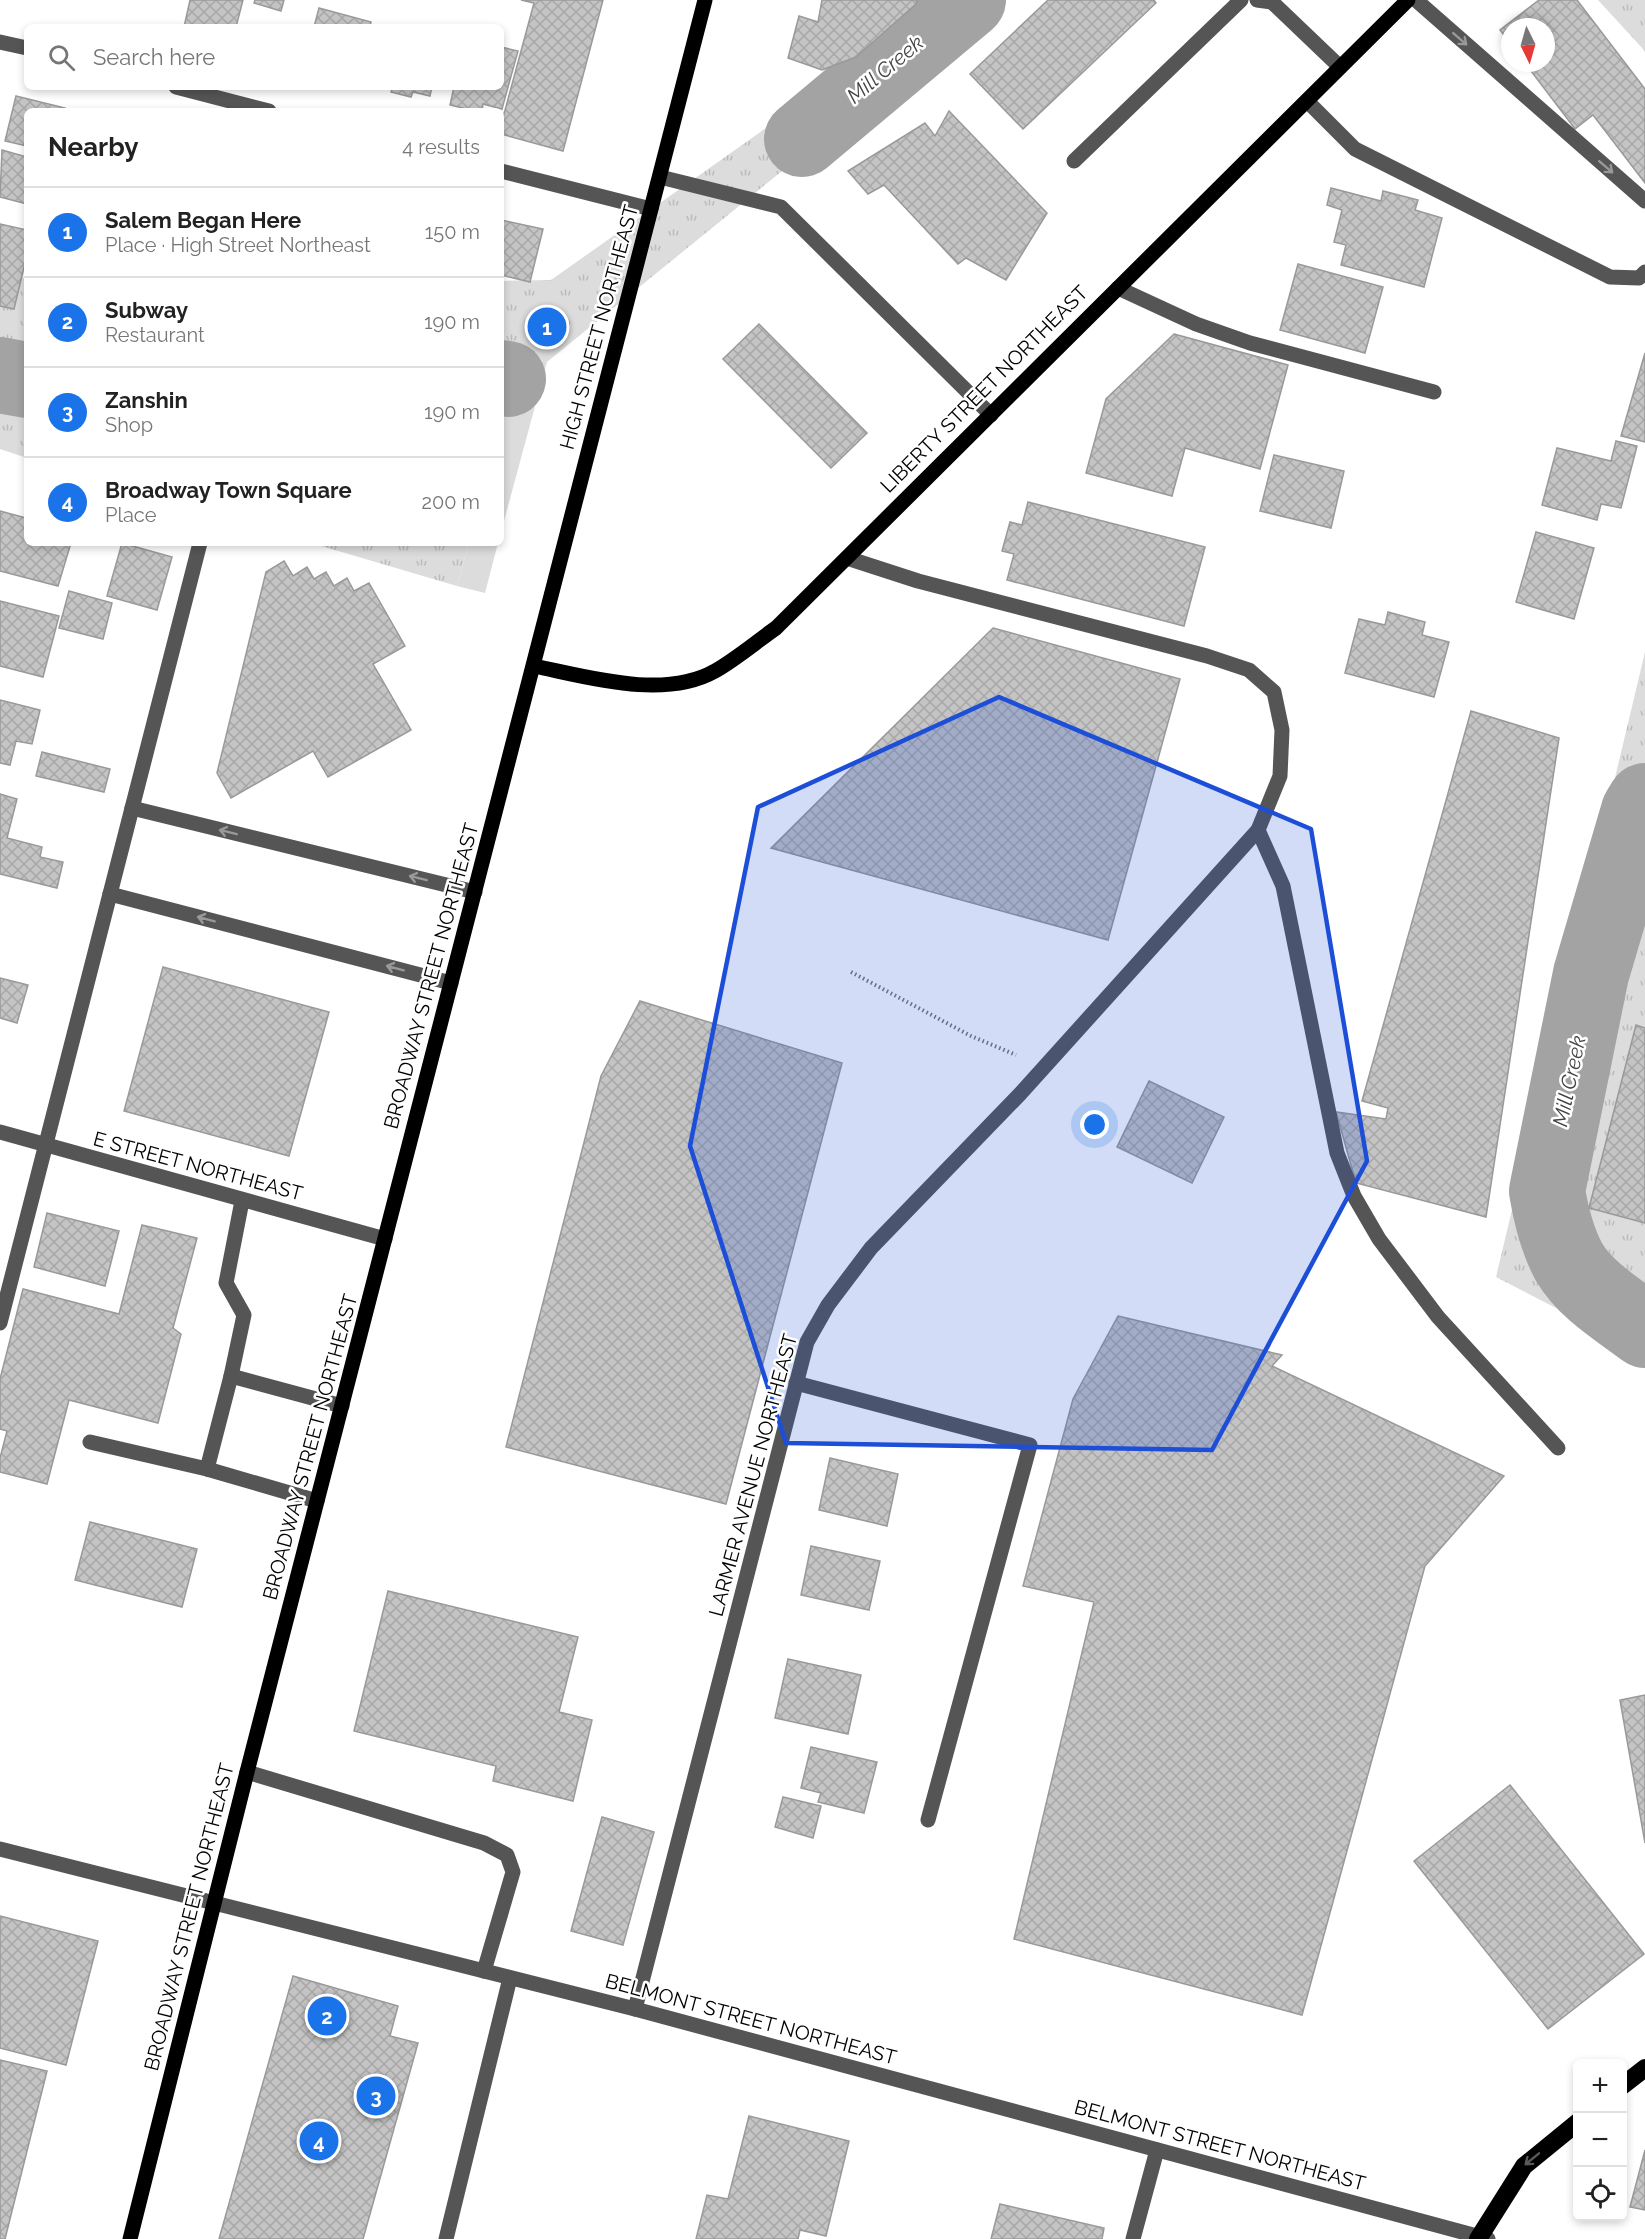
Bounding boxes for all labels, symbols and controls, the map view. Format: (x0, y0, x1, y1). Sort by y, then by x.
north arrow (1501, 18, 1555, 72)
search box (24, 24, 504, 90)
water label: Mill Creek (842, 30, 928, 108)
one-way arrow (1452, 32, 1467, 46)
icon: search (45, 41, 78, 74)
text: Search here (93, 44, 215, 70)
text: Nearby (48, 132, 138, 162)
text: 4 results (402, 135, 480, 159)
one-way arrow (1599, 160, 1614, 174)
street label: HIGH STREET NORTHEAST (555, 202, 643, 452)
text: Salem Began Here (105, 207, 301, 233)
text: 1 (63, 220, 72, 244)
text: 150 m (425, 220, 480, 244)
text: Place · High Street Northeast (105, 233, 371, 257)
street label: LIBERTY STREET NORTHEAST (875, 280, 1093, 498)
text: Subway (105, 297, 188, 323)
pin: 1 (528, 304, 566, 350)
text: 2 (62, 310, 73, 334)
text: 190 m (424, 310, 480, 334)
text: Restaurant (105, 323, 205, 347)
text: Zanshin (105, 387, 188, 413)
text: 3 (62, 400, 73, 424)
text: 190 m (424, 400, 480, 424)
text: Shop (105, 413, 153, 437)
text: Broadway Town Square (105, 477, 352, 503)
text: 4 (62, 490, 73, 514)
text: 200 m (422, 490, 480, 514)
text: Place (105, 503, 156, 527)
street label: BROADWAY STREET NORTHEAST (379, 820, 483, 1132)
one-way arrow (219, 825, 238, 837)
one-way arrow (409, 872, 428, 884)
one-way arrow (197, 913, 216, 924)
one-way arrow (386, 962, 405, 973)
water label: Mill Creek (1547, 1033, 1591, 1129)
your location (1080, 1110, 1109, 1139)
street label: E STREET NORTHEAST (91, 1126, 305, 1206)
street label: BROADWAY STREET NORTHEAST (258, 1291, 362, 1603)
street label: LARMER AVENUE NORTHEAST (704, 1331, 802, 1619)
street label: BROADWAY STREET NORTHEAST (139, 1761, 239, 2073)
street label: BELMONT STREET NORTHEAST (603, 1969, 899, 2069)
pin: 2 (308, 1994, 346, 2038)
map controls (1573, 2059, 1627, 2221)
button: + (1573, 2059, 1627, 2113)
pin: 3 (356, 2074, 395, 2118)
street label: BELMONT STREET NORTHEAST (1072, 2095, 1368, 2195)
button: − (1573, 2113, 1627, 2167)
pin: 4 (300, 2118, 338, 2164)
one-way arrow (1525, 2152, 1540, 2166)
button: locate (1573, 2167, 1627, 2221)

